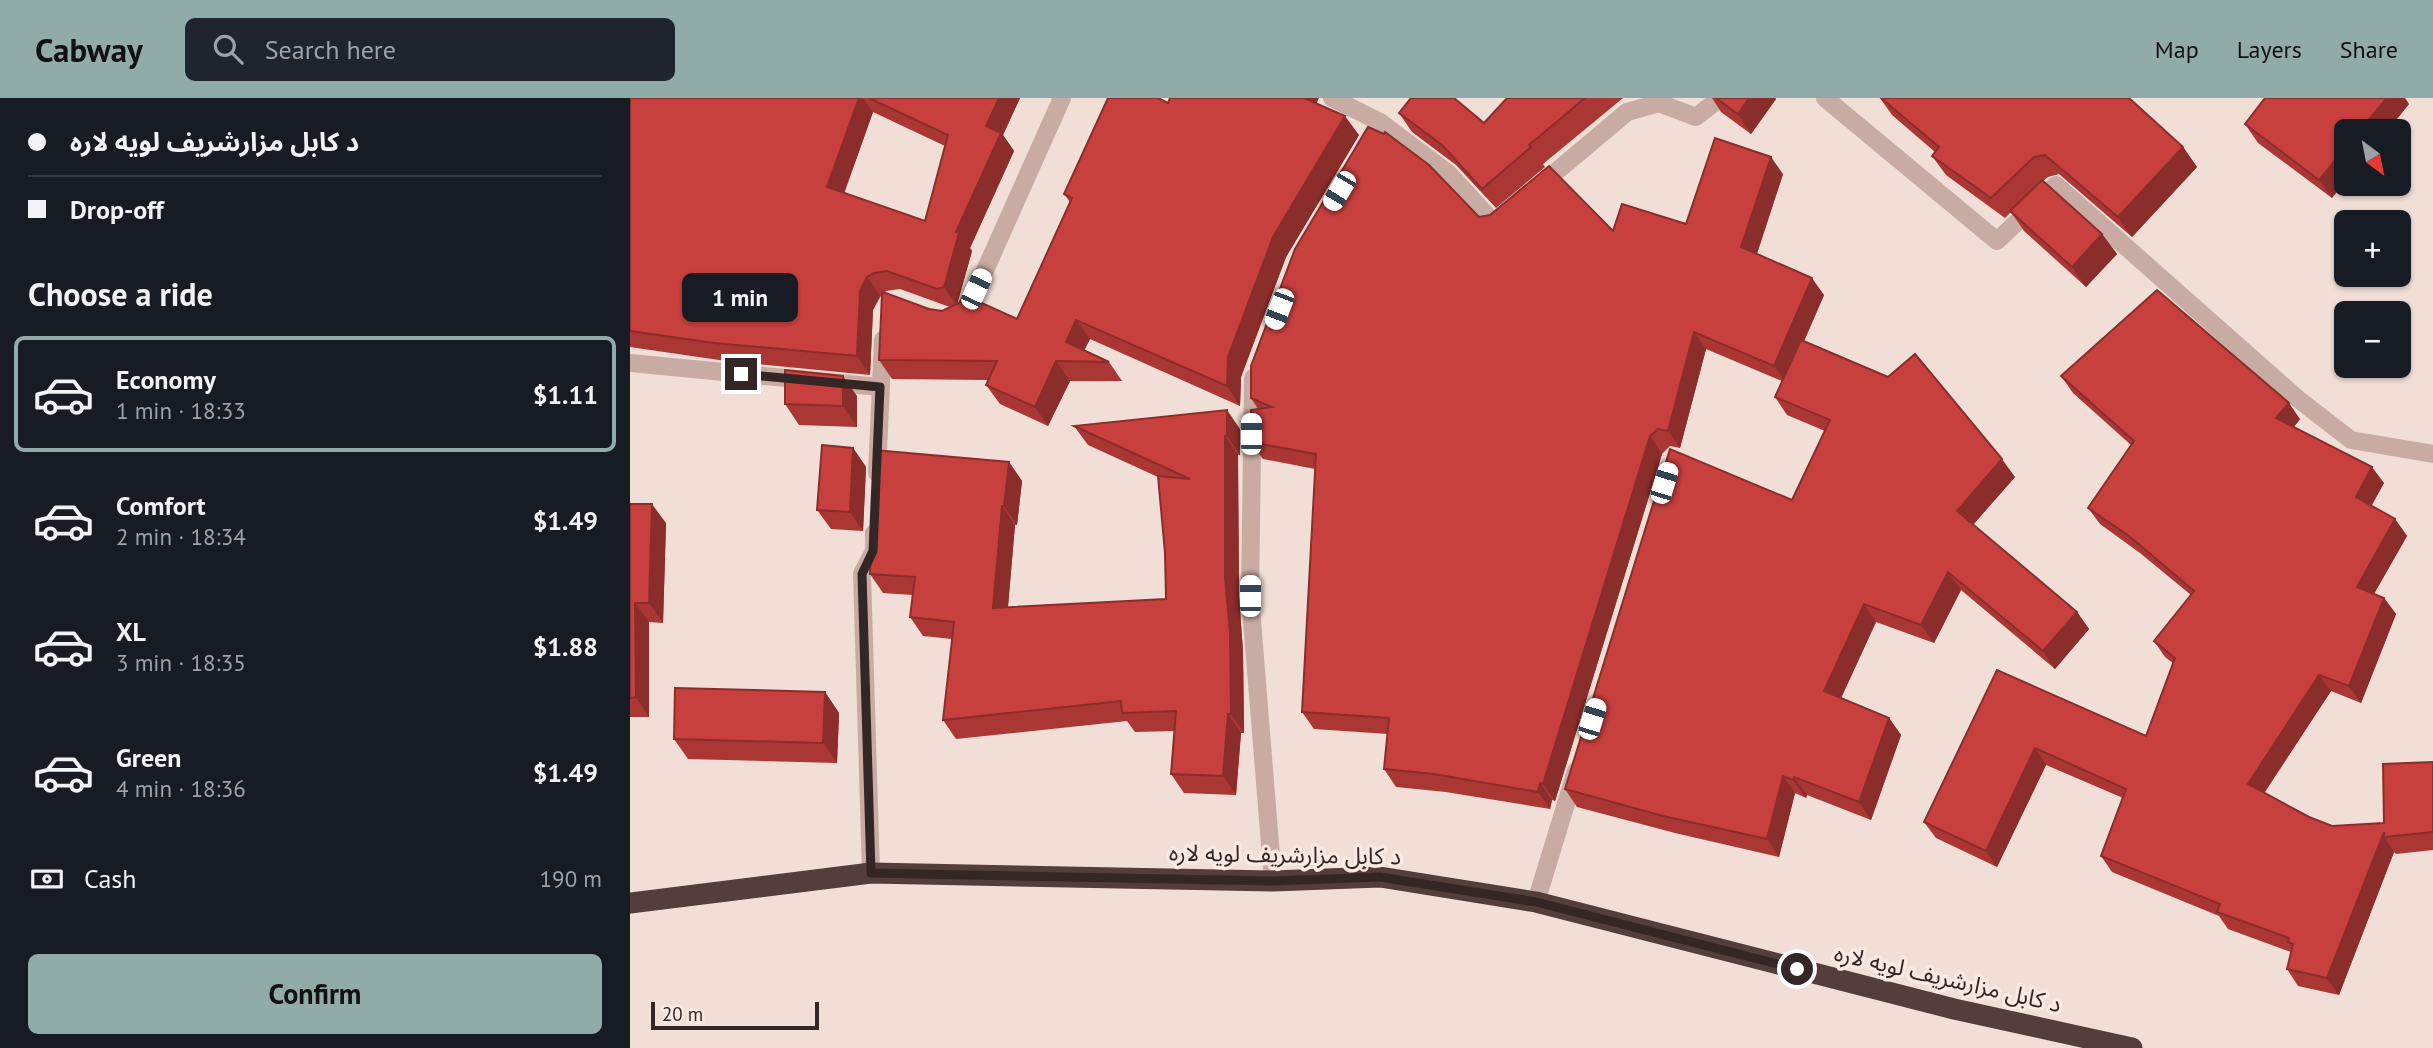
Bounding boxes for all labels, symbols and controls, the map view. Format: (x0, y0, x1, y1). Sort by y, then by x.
search box (185, 18, 675, 81)
text: Cabway (35, 28, 143, 71)
icon: search (209, 30, 247, 68)
text: Search here (265, 33, 396, 66)
text: Map (2155, 34, 2199, 65)
text: Layers (2237, 34, 2302, 65)
text: Share (2340, 34, 2398, 65)
north arrow (2334, 119, 2412, 196)
map controls (2334, 119, 2411, 378)
text: د کابل مزارشریف لویه لاره (70, 125, 359, 158)
car (1320, 168, 1359, 214)
text: Drop-off (70, 193, 164, 226)
button: + (2334, 210, 2411, 287)
car (958, 266, 995, 312)
callout: 1 min (683, 272, 799, 322)
text: Choose a ride (28, 273, 213, 315)
text: 1 min (712, 283, 768, 312)
car (1262, 286, 1297, 332)
button: − (2334, 301, 2411, 378)
route end (725, 358, 757, 390)
icon: car (32, 363, 95, 426)
text: Economy (116, 363, 216, 396)
text: $1.11 (533, 378, 598, 411)
text: 1 min · 18:33 (116, 396, 246, 425)
car (1241, 413, 1262, 455)
car (1648, 460, 1681, 506)
icon: car (32, 489, 95, 552)
text: Comfort (116, 489, 206, 522)
text: $1.49 (533, 504, 598, 537)
text: 2 min · 18:34 (116, 522, 246, 551)
car (1240, 575, 1261, 617)
icon: car (32, 615, 95, 678)
text: XL (116, 615, 146, 648)
text: $1.88 (533, 630, 598, 663)
text: 3 min · 18:35 (116, 648, 246, 677)
car (1576, 696, 1609, 742)
icon: car (32, 741, 95, 804)
text: Green (116, 741, 181, 774)
text: $1.49 (533, 756, 598, 789)
text: 4 min · 18:36 (116, 774, 246, 803)
street label: د کابل مزارشریف لویه لاره (1169, 837, 1401, 871)
icon: cash (28, 860, 66, 898)
text: Cash (84, 862, 136, 895)
text: 190 m (540, 864, 602, 893)
street label: د کابل مزارشریف لویه لاره (1832, 938, 2064, 1018)
route start (1781, 953, 1813, 985)
button: Confirm (28, 954, 602, 1034)
scale bar (651, 999, 819, 1031)
text: 20 m (662, 1002, 703, 1026)

